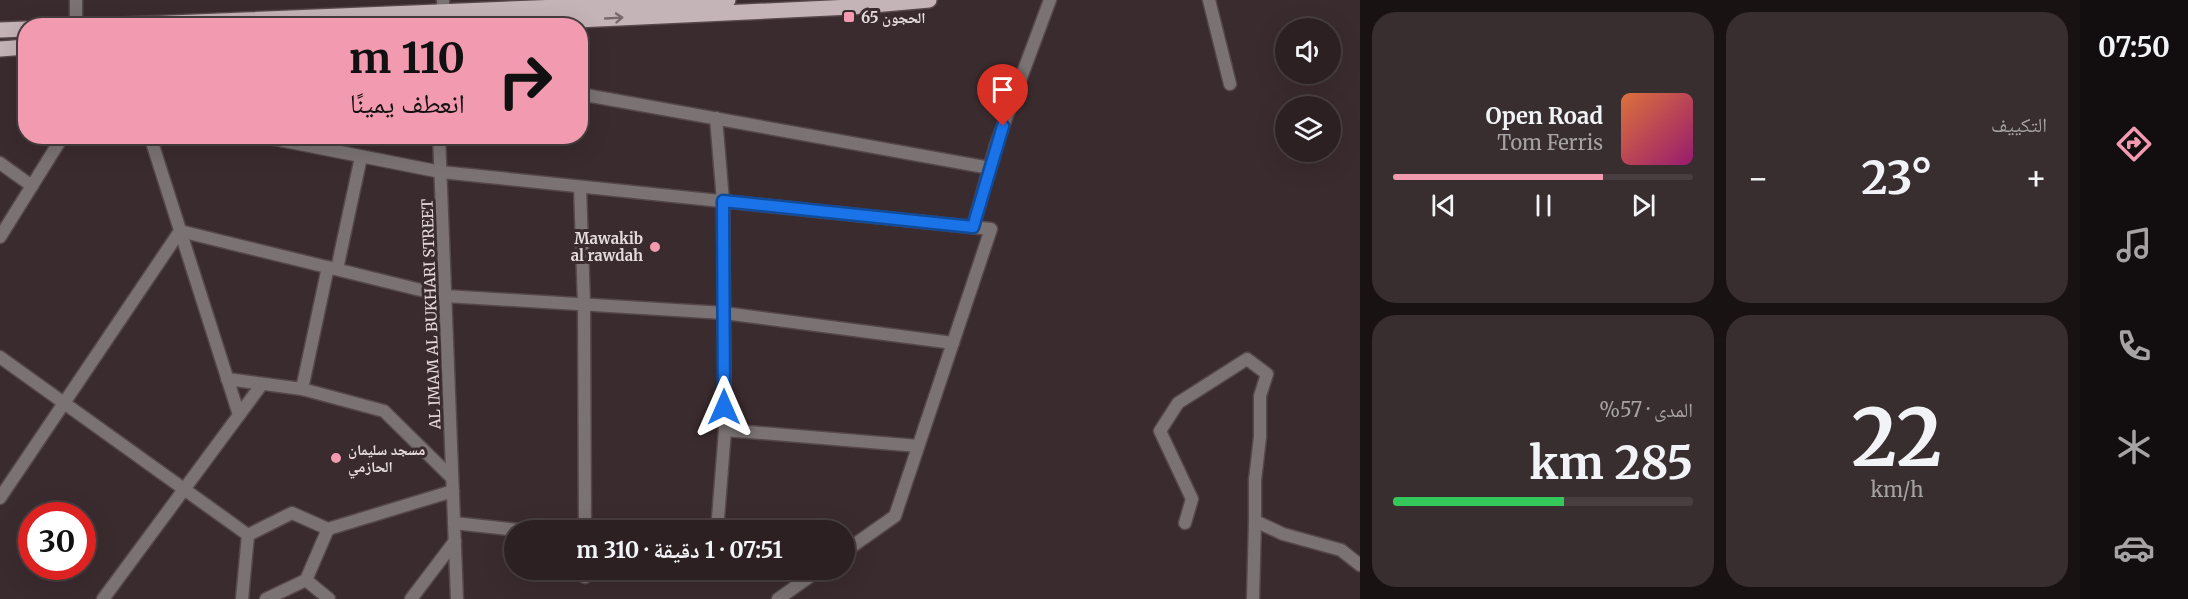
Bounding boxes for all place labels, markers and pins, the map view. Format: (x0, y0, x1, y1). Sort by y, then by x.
place label: الحجون 65 (861, 8, 926, 27)
marker: الحجون 65 (842, 10, 856, 24)
pin (977, 64, 1028, 126)
place label: Mawakib al rawdah (571, 229, 643, 265)
marker: Mawakib al rawdah (648, 240, 662, 254)
place label: مسجد سليمان الحازمي (348, 440, 425, 478)
marker: مسجد سليمان الحازمي (329, 451, 343, 465)

